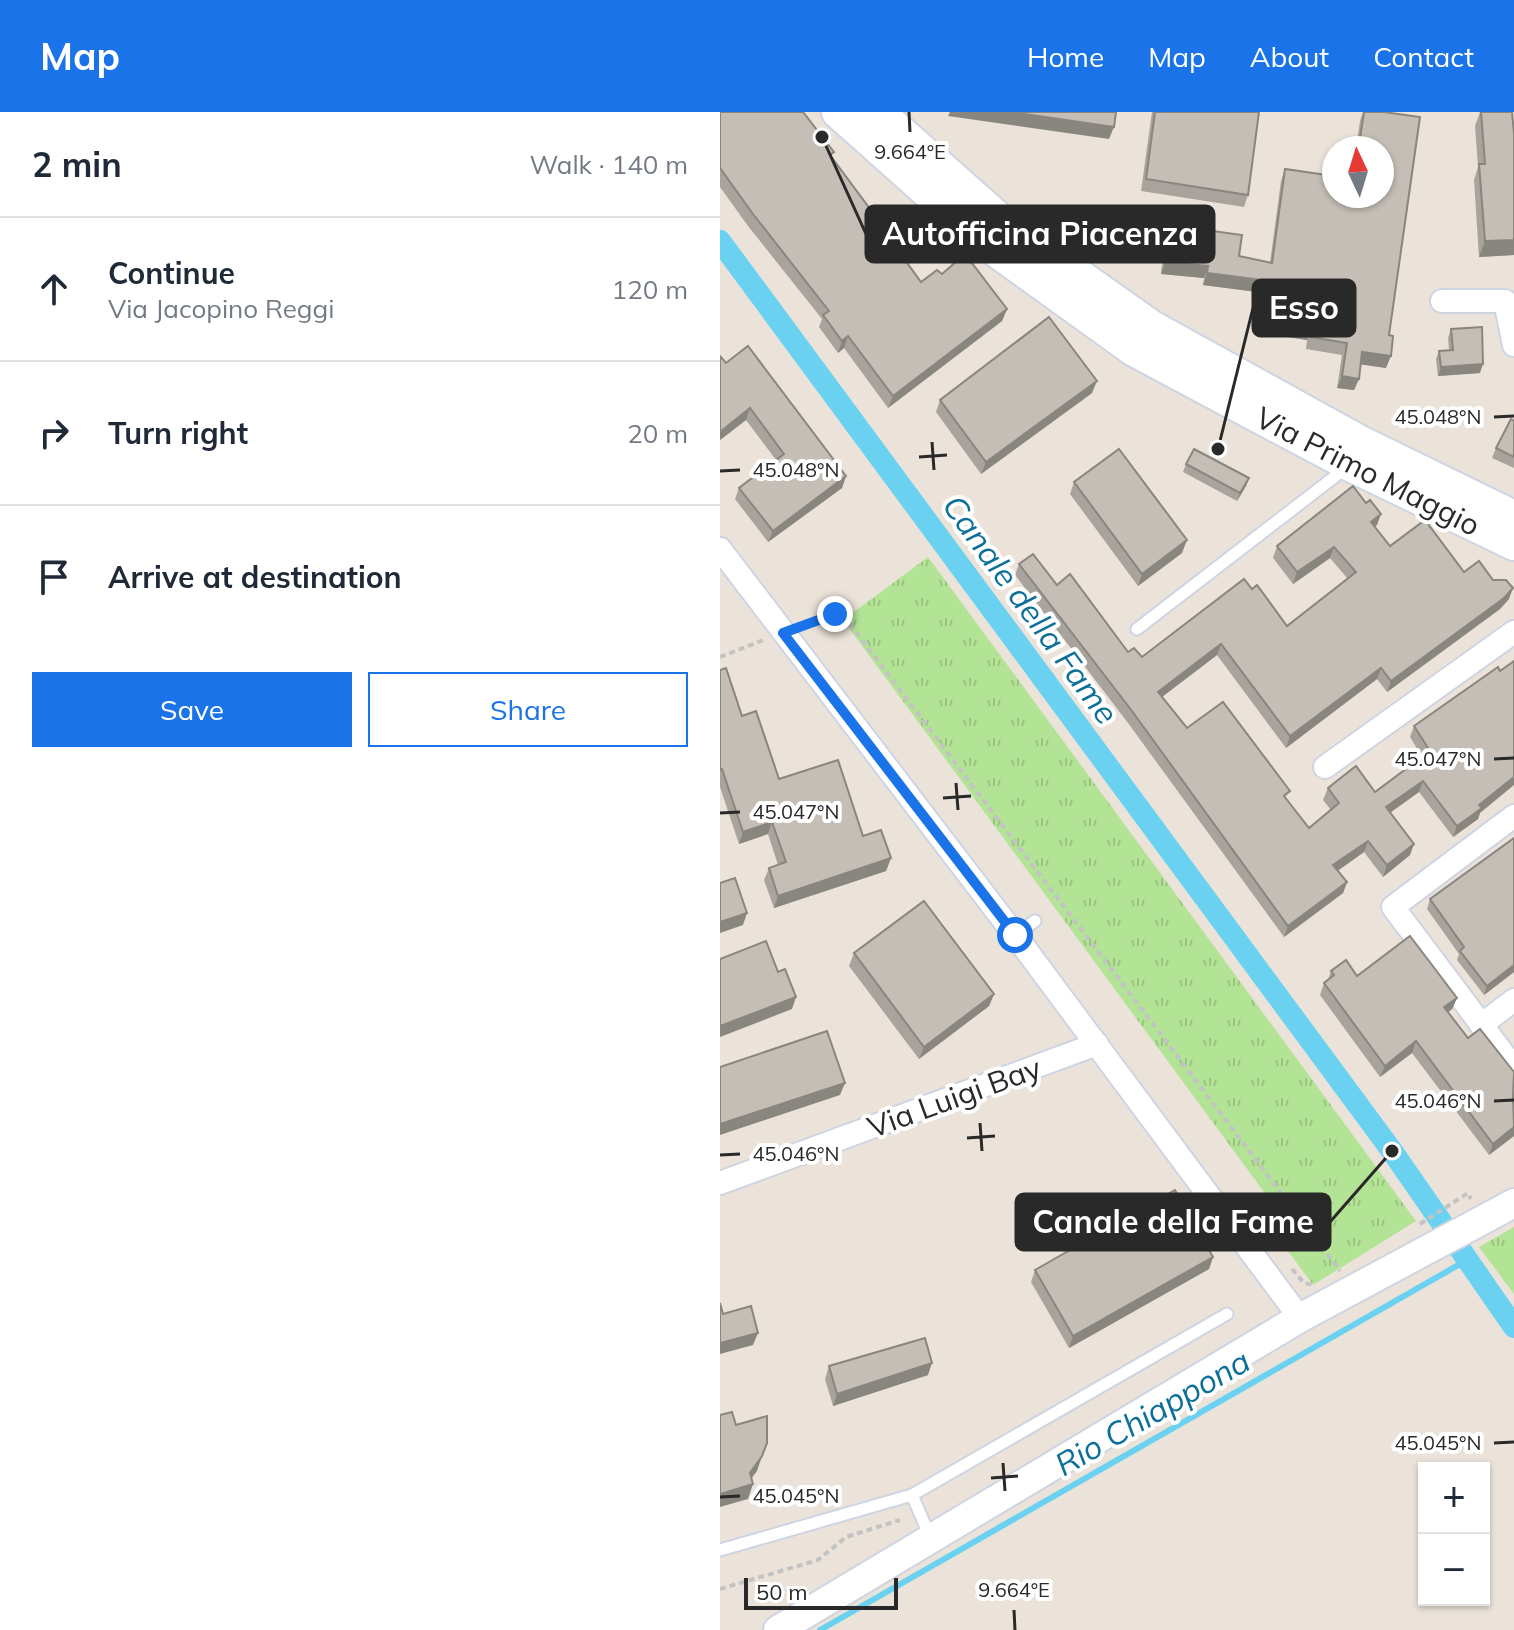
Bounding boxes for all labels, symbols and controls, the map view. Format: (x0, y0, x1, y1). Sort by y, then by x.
text: Map (40, 32, 120, 80)
text: Home (1027, 39, 1104, 74)
text: Map (1148, 39, 1206, 74)
text: About (1250, 39, 1329, 74)
text: Contact (1373, 39, 1474, 74)
north arrow (1322, 136, 1394, 208)
text: 9.664°E (874, 139, 946, 164)
text: 2 min (32, 143, 122, 186)
text: Walk · 140 m (529, 148, 688, 181)
callout: Autofficina Piacenza (866, 206, 1214, 262)
text: Autofficina Piacenza (882, 213, 1198, 253)
text: Continue (108, 254, 235, 292)
icon: ahead (32, 267, 76, 311)
text: 120 m (612, 273, 688, 306)
callout: Esso (1253, 280, 1355, 336)
text: Esso (1269, 287, 1339, 327)
text: Via Jacopino Reggi (108, 292, 334, 325)
street label: Via Primo Maggio (1249, 398, 1487, 544)
text: 45.048°N (1395, 404, 1481, 429)
icon: right (32, 411, 76, 455)
text: Turn right (108, 414, 248, 452)
text: 20 m (627, 417, 688, 450)
text: 45.048°N (753, 457, 839, 482)
water label: Canale della Fame (934, 487, 1128, 731)
icon: arrive (32, 555, 76, 599)
text: Arrive at destination (108, 558, 402, 596)
route end (817, 596, 853, 632)
button: Save (32, 672, 352, 747)
button: Share (368, 672, 688, 747)
text: 45.047°N (1395, 746, 1481, 771)
text: 45.047°N (753, 799, 839, 824)
route start (997, 917, 1033, 953)
street label: Via Luigi Bay (862, 1048, 1046, 1146)
text: 45.046°N (1395, 1088, 1481, 1113)
text: 45.046°N (753, 1141, 839, 1166)
callout: Canale della Fame (1016, 1194, 1330, 1250)
text: Canale della Fame (1032, 1201, 1314, 1241)
water label: Rio Chiappona (1047, 1340, 1257, 1484)
text: 45.045°N (1395, 1430, 1481, 1455)
map controls (1418, 1462, 1490, 1606)
button: + (1418, 1462, 1490, 1534)
text: 45.045°N (753, 1483, 839, 1508)
button: − (1418, 1534, 1490, 1606)
scale bar (744, 1574, 898, 1610)
text: 9.664°E (978, 1577, 1050, 1602)
text: 50 m (756, 1578, 807, 1606)

